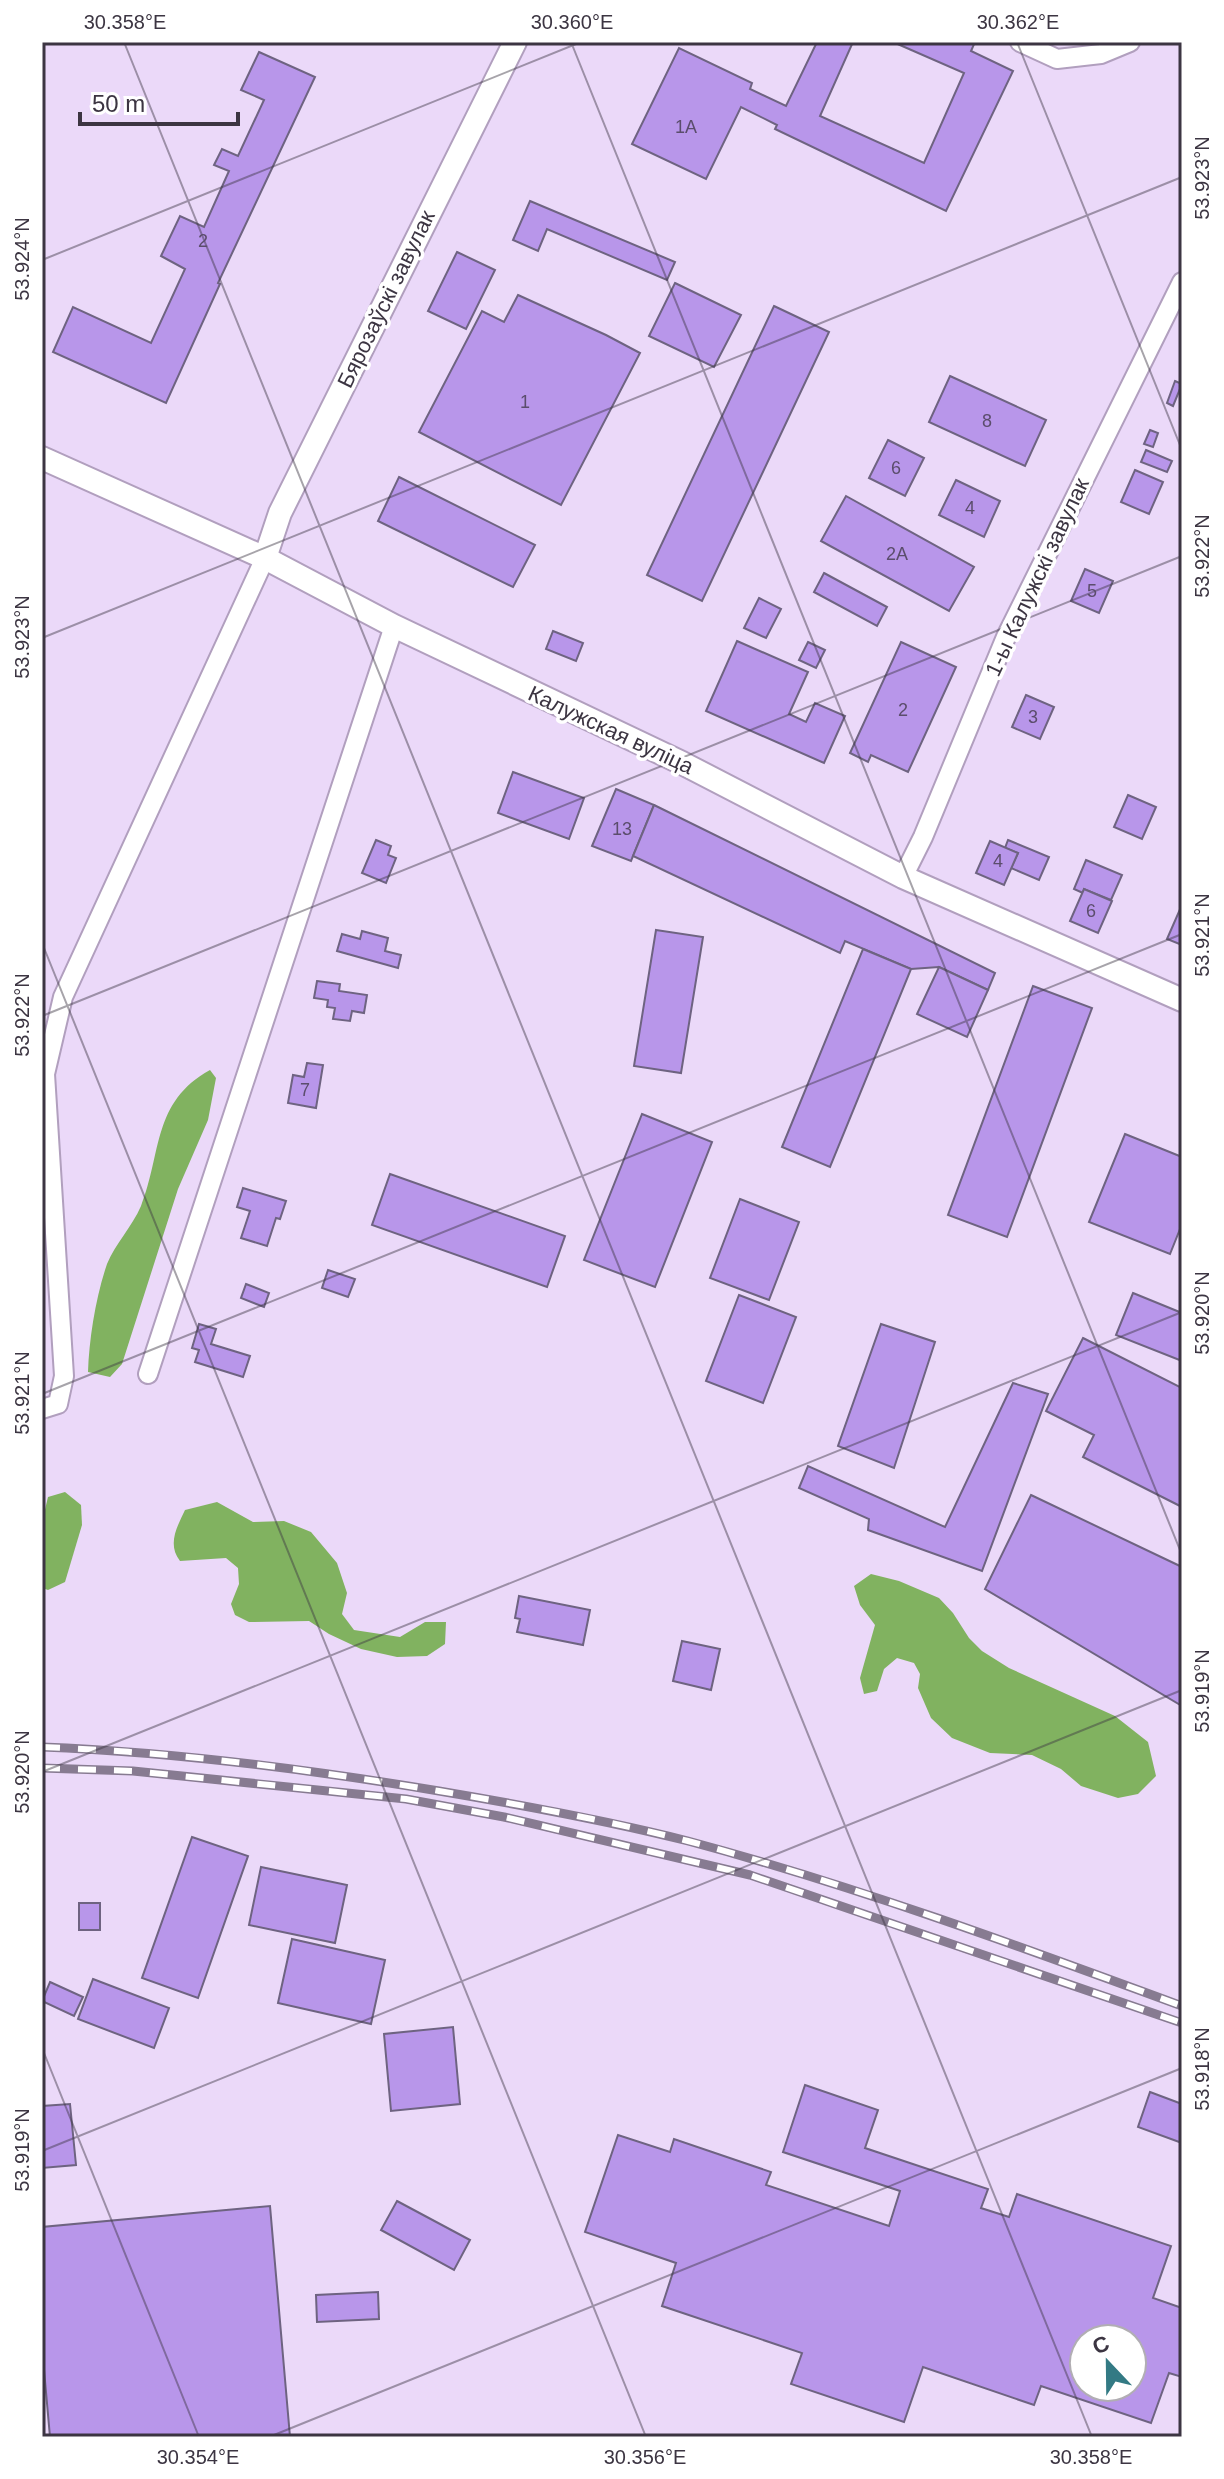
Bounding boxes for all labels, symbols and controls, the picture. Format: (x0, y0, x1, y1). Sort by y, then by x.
text: 30.358°E (84, 11, 166, 33)
text: 30.360°E (531, 11, 613, 33)
text: 30.362°E (977, 11, 1059, 33)
scale bar (80, 76, 238, 126)
text: 50 m (92, 90, 145, 117)
house number: 1А (675, 117, 697, 137)
text: 53.923°N (1191, 136, 1213, 220)
street label: Бярозаўскі завулак (332, 206, 440, 392)
text: 53.924°N (11, 217, 33, 301)
house number: 2 (198, 231, 208, 251)
house number: 1 (520, 392, 530, 412)
house number: 8 (982, 411, 992, 431)
house number: 6 (891, 458, 901, 478)
street label: 1-ы Калужскі завулак (980, 474, 1094, 680)
house number: 4 (965, 498, 975, 518)
text: 53.922°N (1191, 514, 1213, 598)
house number: 2А (886, 544, 908, 564)
house number: 5 (1087, 581, 1097, 601)
text: 53.923°N (11, 595, 33, 679)
street label: Калужская вуліца (524, 681, 698, 780)
house number: 2 (898, 700, 908, 720)
house number: 3 (1028, 707, 1038, 727)
house number: 13 (612, 819, 632, 839)
house number: 4 (993, 851, 1003, 871)
text: 53.921°N (1191, 893, 1213, 977)
house number: 6 (1086, 901, 1096, 921)
text: 53.922°N (11, 973, 33, 1057)
house number: 7 (300, 1080, 310, 1100)
text: 53.920°N (1191, 1271, 1213, 1355)
text: 53.921°N (11, 1351, 33, 1435)
text: 53.919°N (1191, 1649, 1213, 1733)
text: 53.920°N (11, 1730, 33, 1814)
text: 53.918°N (1191, 2027, 1213, 2111)
text: 53.919°N (11, 2108, 33, 2192)
north arrow (1068, 2323, 1148, 2403)
text: С (1089, 2330, 1113, 2359)
text: 30.354°E (157, 2446, 239, 2468)
text: 30.356°E (604, 2446, 686, 2468)
text: 30.358°E (1050, 2446, 1132, 2468)

